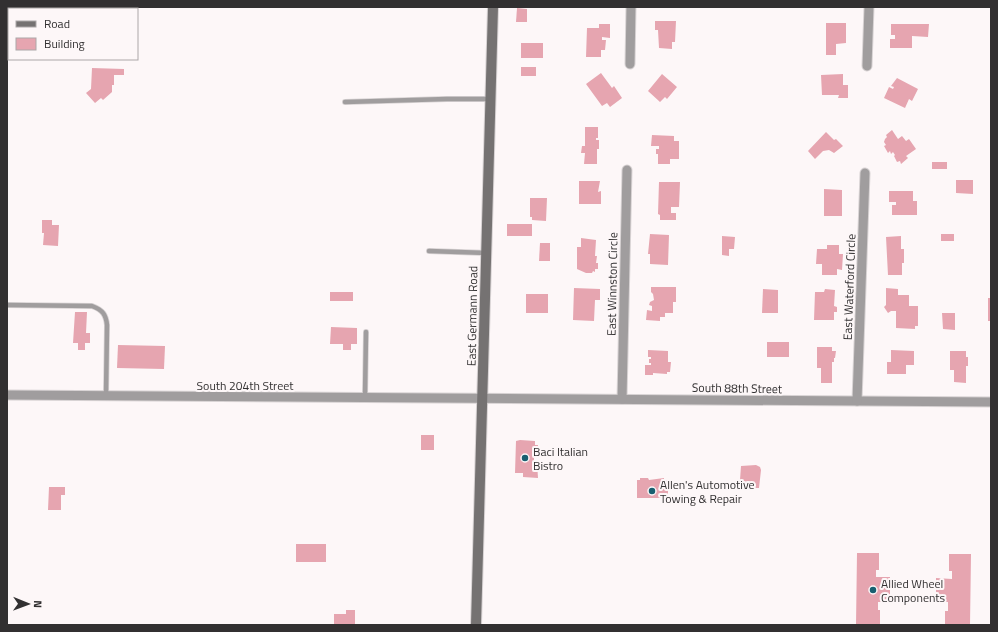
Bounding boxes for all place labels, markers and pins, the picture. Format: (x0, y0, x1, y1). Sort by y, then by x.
place label: Baci Italian Bistro (533, 442, 588, 475)
marker: Baci Italian Bistro (520, 453, 530, 463)
place label: Allen's Automotive Towing & Repair (660, 475, 755, 508)
marker: Allen's Automotive Towing & Repair (647, 486, 657, 496)
place label: Allied Wheel Components (881, 574, 946, 607)
marker: Allied Wheel Components (868, 585, 878, 595)

